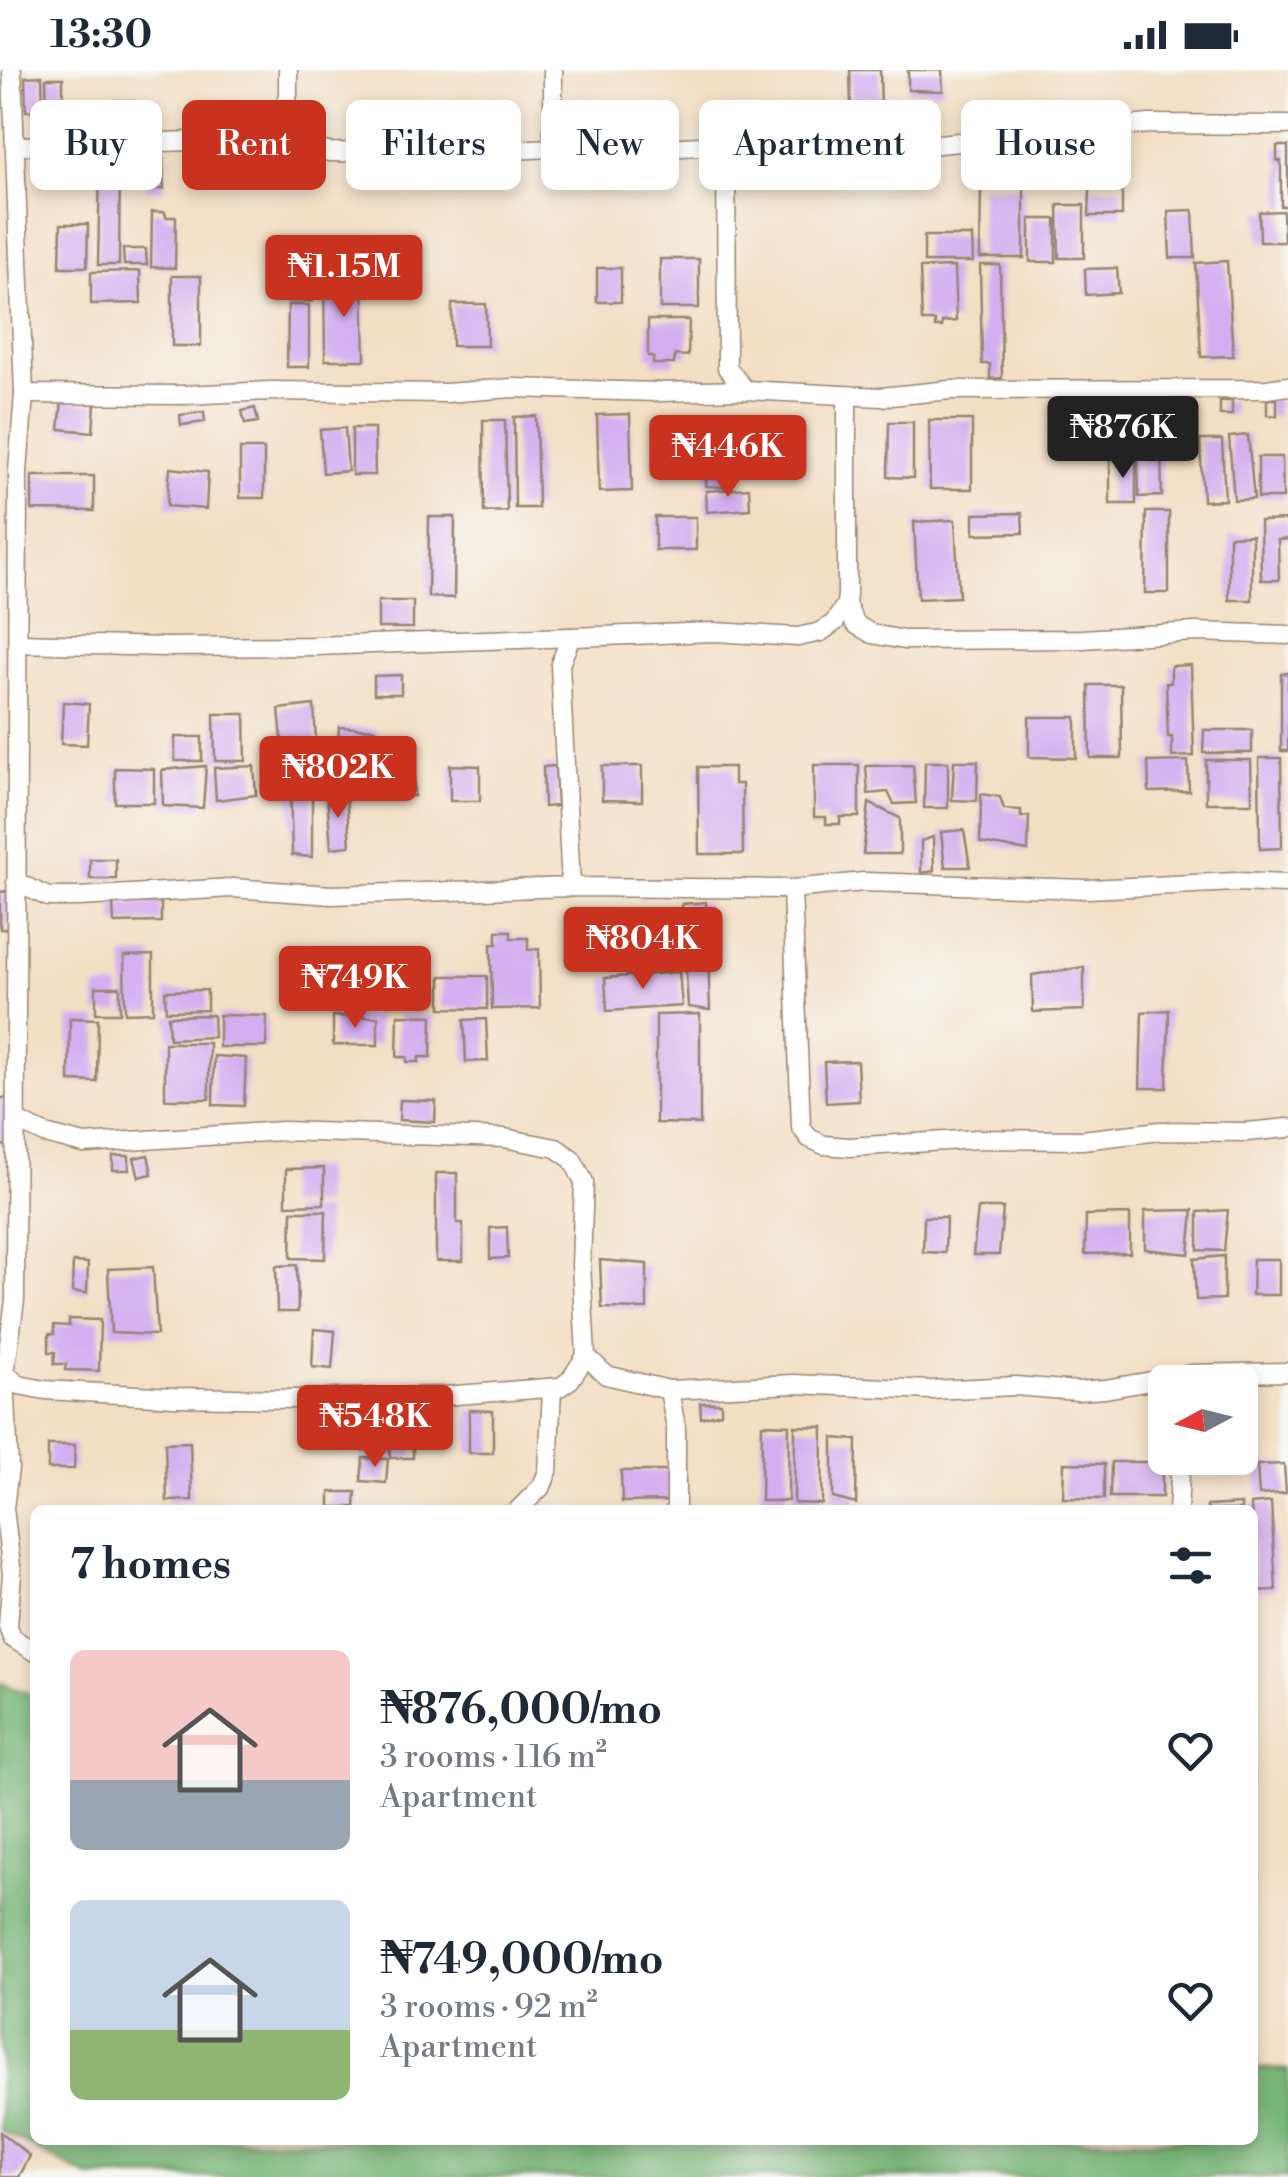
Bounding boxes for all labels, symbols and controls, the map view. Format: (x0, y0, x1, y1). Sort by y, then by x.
text: 13:30 (50, 12, 152, 59)
chip: Buy (30, 100, 162, 190)
chip: Rent (182, 100, 326, 190)
chip: Filters (346, 100, 521, 190)
chip: New (541, 100, 679, 190)
chip: Apartment (699, 100, 941, 190)
chip: House (961, 100, 1131, 190)
pin: ₦1.15M (263, 235, 425, 320)
text: ₦1.15M (287, 247, 401, 287)
pin: ₦876K (1053, 396, 1193, 481)
text: ₦876K (1069, 408, 1177, 448)
pin: ₦446K (658, 415, 798, 500)
text: ₦446K (671, 427, 785, 467)
pin: ₦802K (268, 736, 408, 821)
text: ₦802K (282, 748, 395, 788)
pin: ₦804K (573, 907, 713, 992)
text: ₦804K (586, 919, 700, 959)
pin: ₦749K (285, 946, 425, 1031)
text: ₦749K (301, 958, 409, 998)
north arrow (1148, 1365, 1258, 1475)
map controls (1148, 1365, 1258, 1475)
pin: ₦548K (305, 1385, 445, 1470)
text: ₦548K (319, 1397, 431, 1437)
icon: filters (1163, 1538, 1218, 1593)
text: 7 homes (70, 1539, 231, 1592)
text: ₦876,000/mo (380, 1684, 662, 1737)
icon: home (150, 1690, 270, 1810)
icon: heart (1163, 1723, 1218, 1778)
text: 3 rooms · 116 m² (380, 1737, 607, 1777)
text: Apartment (380, 1777, 537, 1817)
text: ₦749,000/mo (380, 1934, 663, 1987)
icon: home (150, 1940, 270, 2060)
icon: heart (1163, 1973, 1218, 2028)
text: 3 rooms · 92 m² (380, 1987, 598, 2027)
text: Apartment (380, 2027, 537, 2067)

